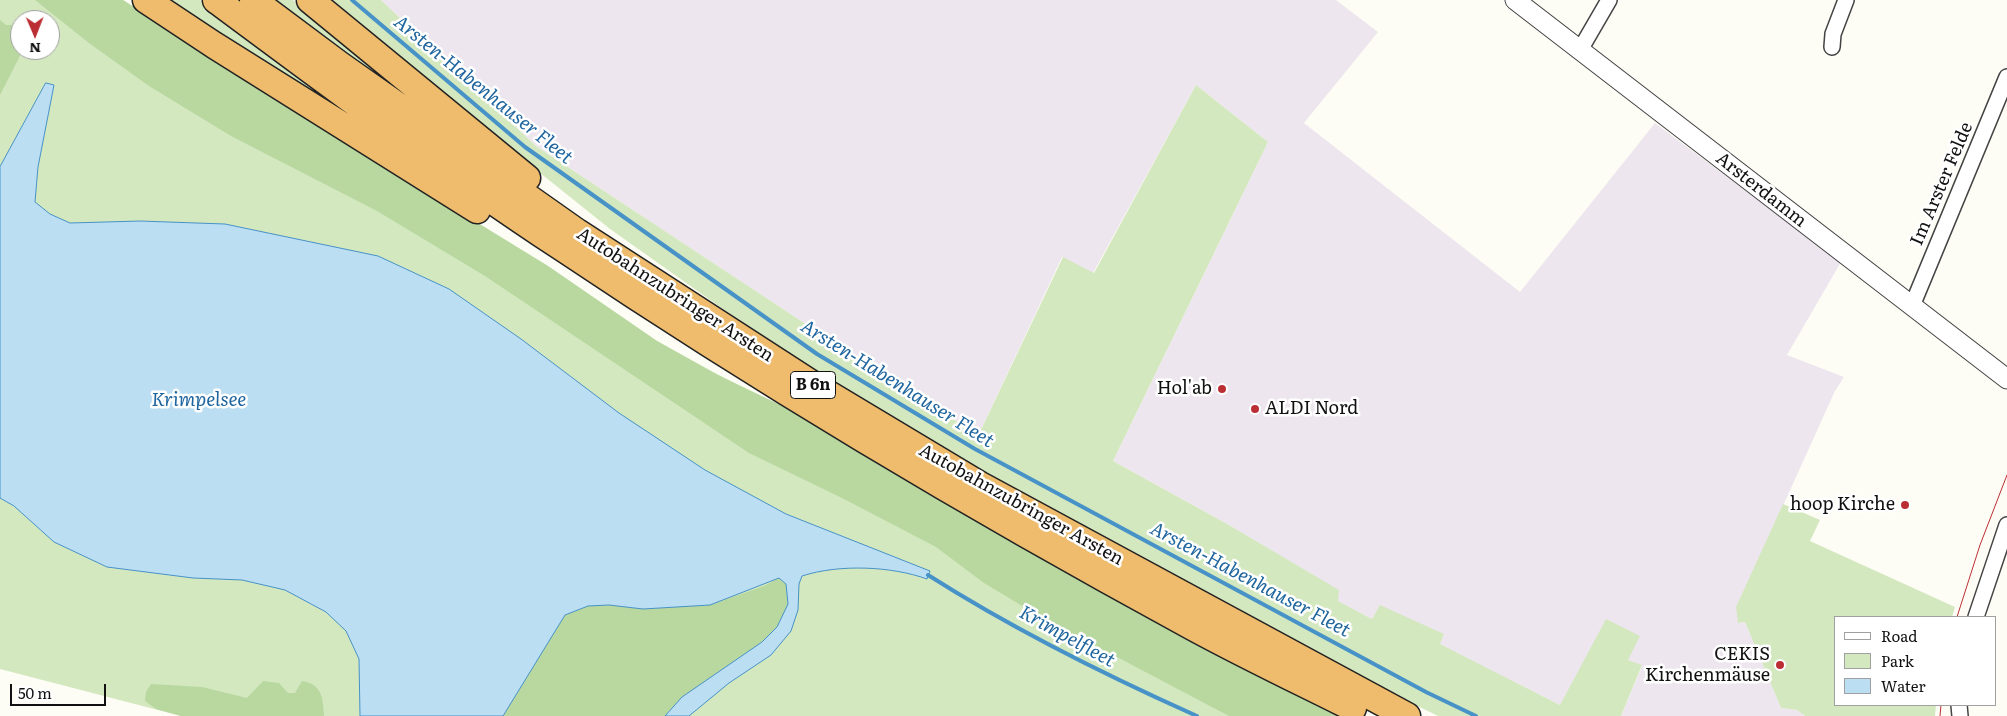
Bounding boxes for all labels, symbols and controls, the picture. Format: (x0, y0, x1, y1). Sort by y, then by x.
north arrow (10, 10, 60, 60)
water label: Arsten-Habenhauser Fleet (389, 11, 577, 169)
text: N (29, 39, 41, 59)
street label: Im Arster Felde (1906, 119, 1978, 249)
street label: Arsterdamm (1711, 148, 1811, 232)
street label: Autobahnzubringer Arsten (573, 223, 777, 367)
water label: Arsten-Habenhauser Fleet (796, 315, 998, 453)
road number: B 6n (790, 372, 836, 398)
place label: Hol'ab (1157, 378, 1212, 400)
marker: Hol'ab (1216, 383, 1228, 395)
water label: Krimpelsee (152, 389, 246, 411)
place label: ALDI Nord (1265, 398, 1358, 420)
marker: ALDI Nord (1249, 403, 1261, 415)
street label: Autobahnzubringer Arsten (915, 440, 1127, 570)
place label: hoop Kirche (1790, 494, 1895, 516)
marker: hoop Kirche (1899, 499, 1911, 511)
water label: Arsten-Habenhauser Fleet (1146, 517, 1354, 643)
water label: Krimpelfleet (1015, 601, 1119, 673)
legend (1834, 616, 1997, 706)
text: Road (1881, 624, 1917, 647)
place label: CEKIS Kirchenmäuse (1645, 644, 1770, 686)
text: Park (1881, 649, 1914, 672)
marker: CEKIS Kirchenmäuse (1774, 659, 1786, 671)
scale bar (12, 674, 109, 706)
text: Water (1881, 674, 1926, 697)
text: 50 m (18, 681, 52, 704)

